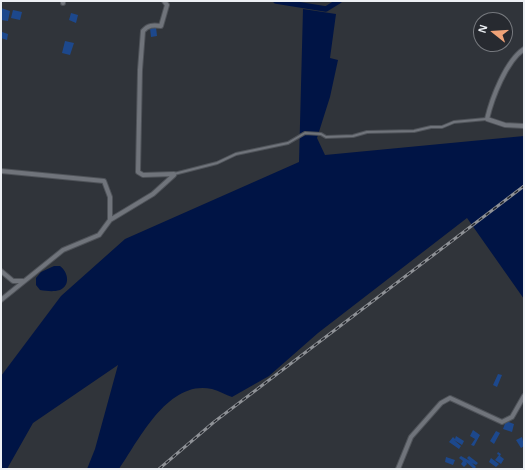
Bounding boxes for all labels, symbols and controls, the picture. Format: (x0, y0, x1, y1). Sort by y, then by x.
north arrow (473, 12, 513, 52)
text: N (476, 23, 489, 34)

